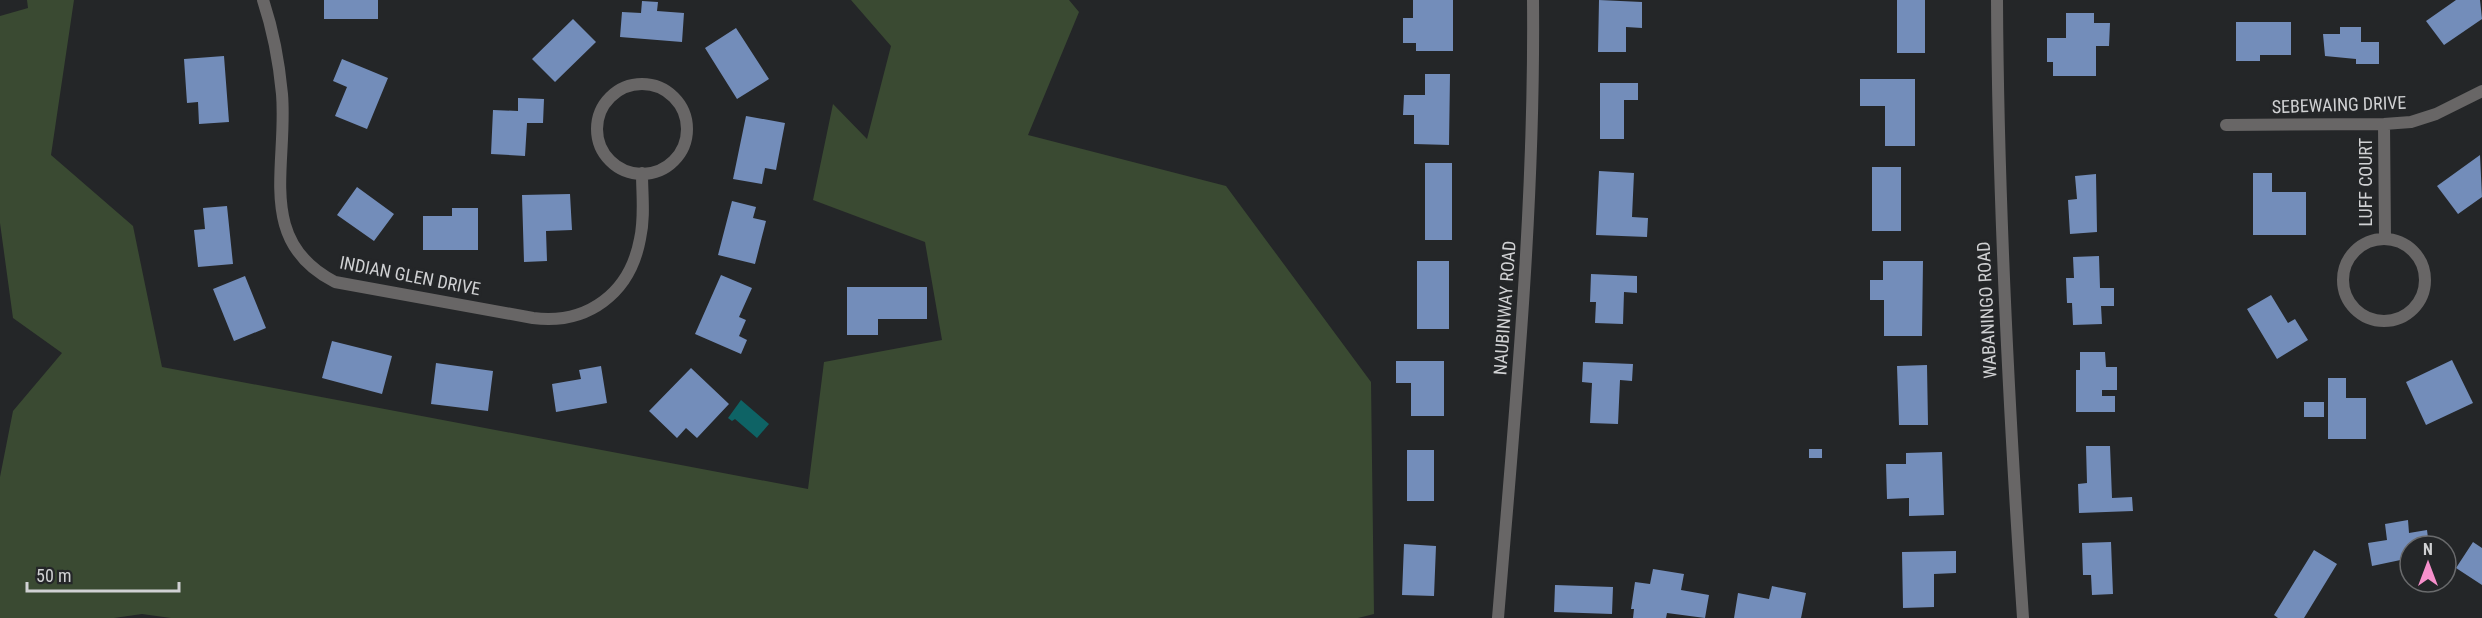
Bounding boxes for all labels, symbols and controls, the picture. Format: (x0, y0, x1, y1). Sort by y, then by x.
street label: SEBEWAING DRIVE (2271, 92, 2407, 117)
street label: LUFF COURT (2355, 138, 2376, 227)
street label: NAUBINWAY ROAD (1489, 240, 1520, 376)
street label: WABANINGO ROAD (1972, 241, 2001, 379)
street label: INDIAN GLEN DRIVE (338, 252, 482, 299)
north arrow (2398, 534, 2458, 594)
text: N (2423, 540, 2433, 559)
scale bar (27, 555, 178, 593)
text: 50 m (36, 565, 71, 586)

